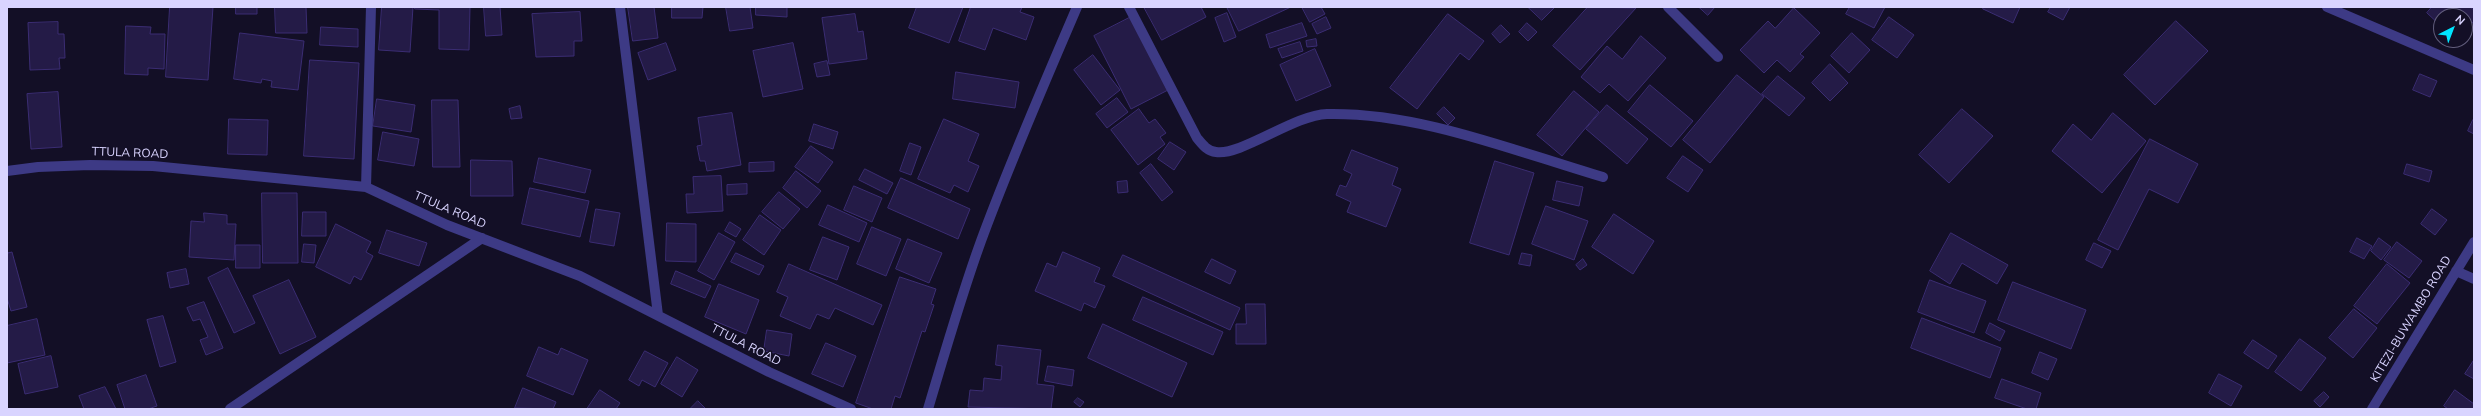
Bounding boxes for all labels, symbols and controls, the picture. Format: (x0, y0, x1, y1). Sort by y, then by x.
north arrow (2433, 8, 2473, 48)
text: N (2453, 12, 2468, 28)
street label: TTULA ROAD (91, 144, 169, 162)
street label: TTULA ROAD (412, 188, 488, 232)
street label: KITEZI-BUWAMBO ROAD (2368, 253, 2454, 385)
street label: TTULA ROAD (709, 321, 783, 369)

